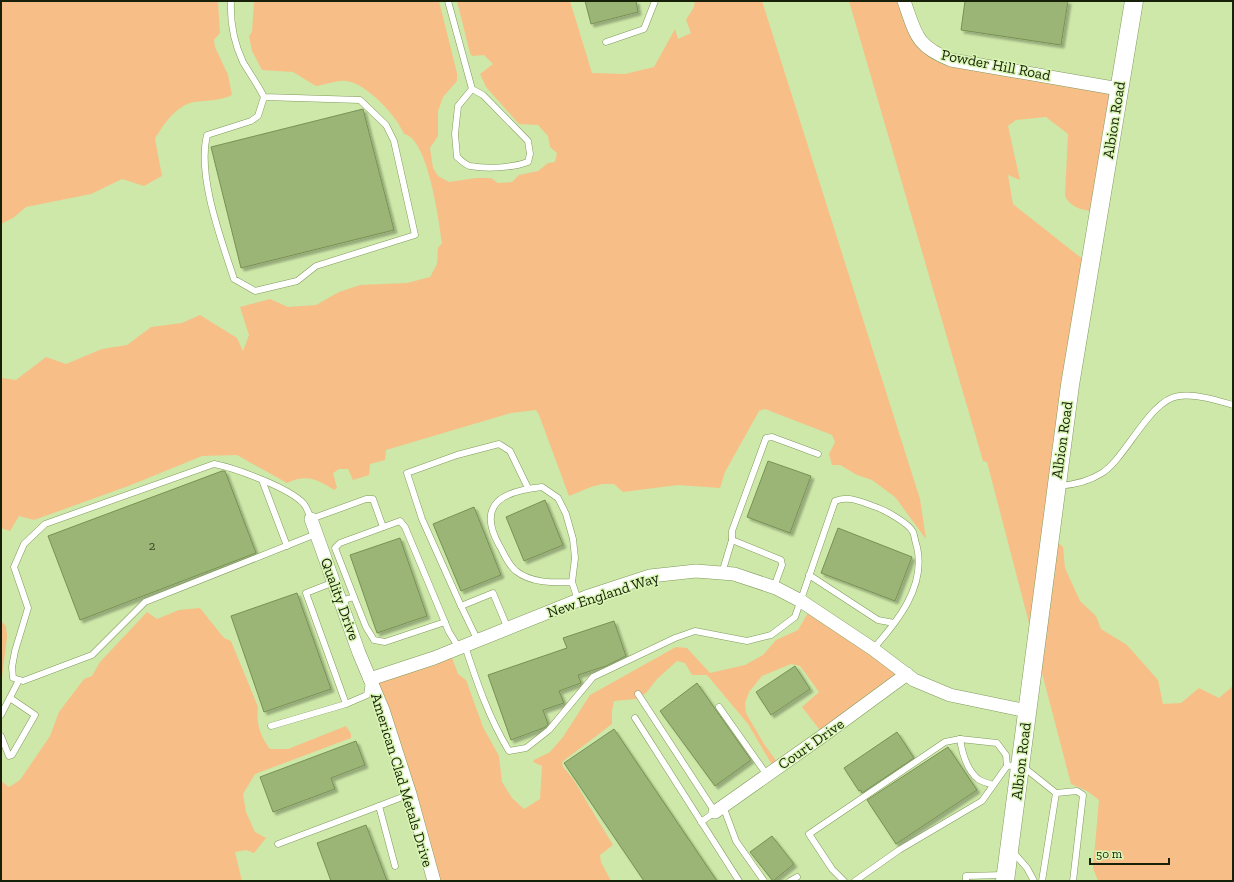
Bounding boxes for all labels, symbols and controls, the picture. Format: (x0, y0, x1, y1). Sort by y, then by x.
street label: Powder Hill Road (940, 46, 1053, 85)
street label: Albion Road (1099, 79, 1129, 160)
street label: Albion Road (1048, 399, 1076, 480)
house number: 2 (149, 538, 156, 553)
street label: Quality Drive (317, 555, 363, 643)
street label: New England Way (545, 568, 662, 622)
street label: American Clad Metals Drive (367, 691, 437, 869)
street label: Court Drive (775, 715, 847, 773)
street label: Albion Road (1007, 721, 1035, 801)
scale bar (1090, 840, 1169, 866)
text: 50 m (1096, 847, 1123, 861)

